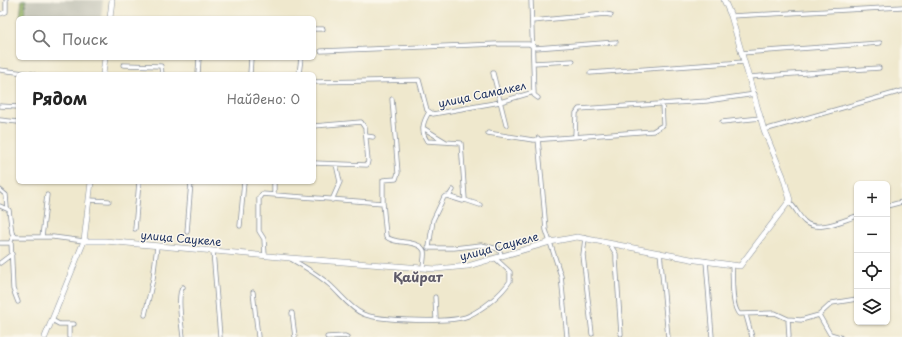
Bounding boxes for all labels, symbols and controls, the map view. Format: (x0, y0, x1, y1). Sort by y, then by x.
search box (16, 16, 316, 60)
icon: search (30, 27, 52, 49)
text: Поиск (62, 27, 108, 50)
street label: улица Самалкел (436, 76, 528, 112)
text: Рядом (32, 85, 87, 111)
text: Найдено: 0 (227, 89, 300, 108)
map controls (854, 181, 890, 325)
button: + (854, 181, 890, 217)
button: − (854, 217, 890, 253)
street label: улица Саукеле (140, 226, 222, 250)
street label: улица Саукеле (458, 227, 540, 265)
button: locate (854, 253, 890, 289)
district label: Қайрат (393, 267, 444, 286)
button: layers (854, 289, 890, 325)

